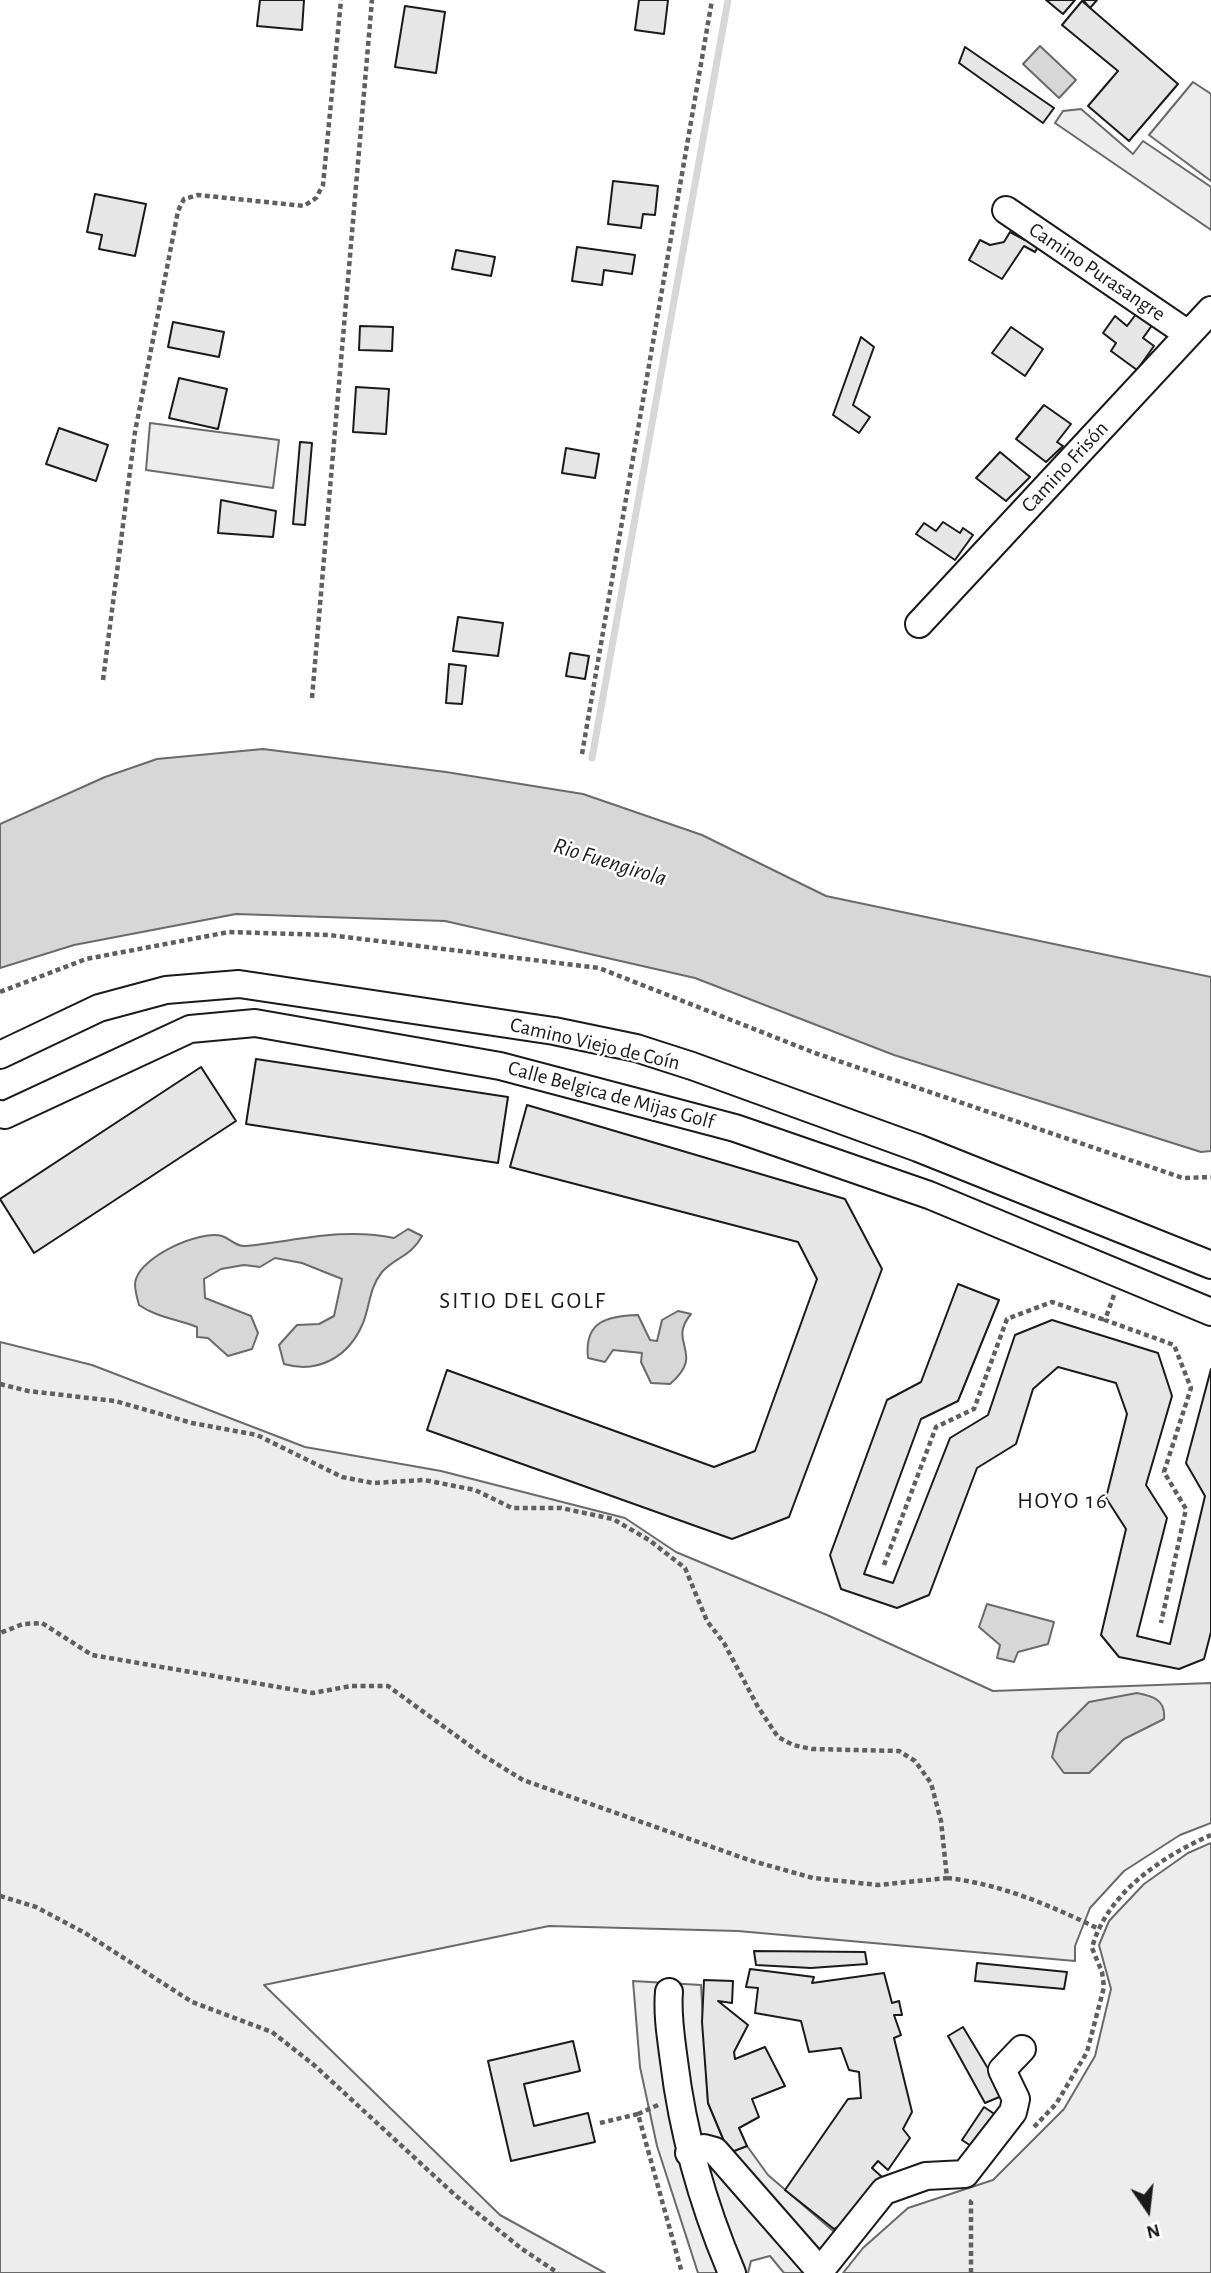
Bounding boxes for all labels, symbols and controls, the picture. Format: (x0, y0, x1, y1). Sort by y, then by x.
street label: Camino Purasangre (1024, 217, 1170, 327)
street label: Camino Frisón (1016, 416, 1114, 518)
water label: Rio Fuengirola (550, 832, 670, 892)
street label: Camino Viejo de Coín (508, 1012, 682, 1076)
street label: Calle Belgica de Mijas Golf (505, 1055, 717, 1135)
district label: SITIO DEL GOLF (441, 1287, 605, 1315)
district label: HOYO 16 (1018, 1487, 1108, 1515)
north arrow (1113, 2175, 1183, 2245)
text: N (1144, 2220, 1162, 2242)

